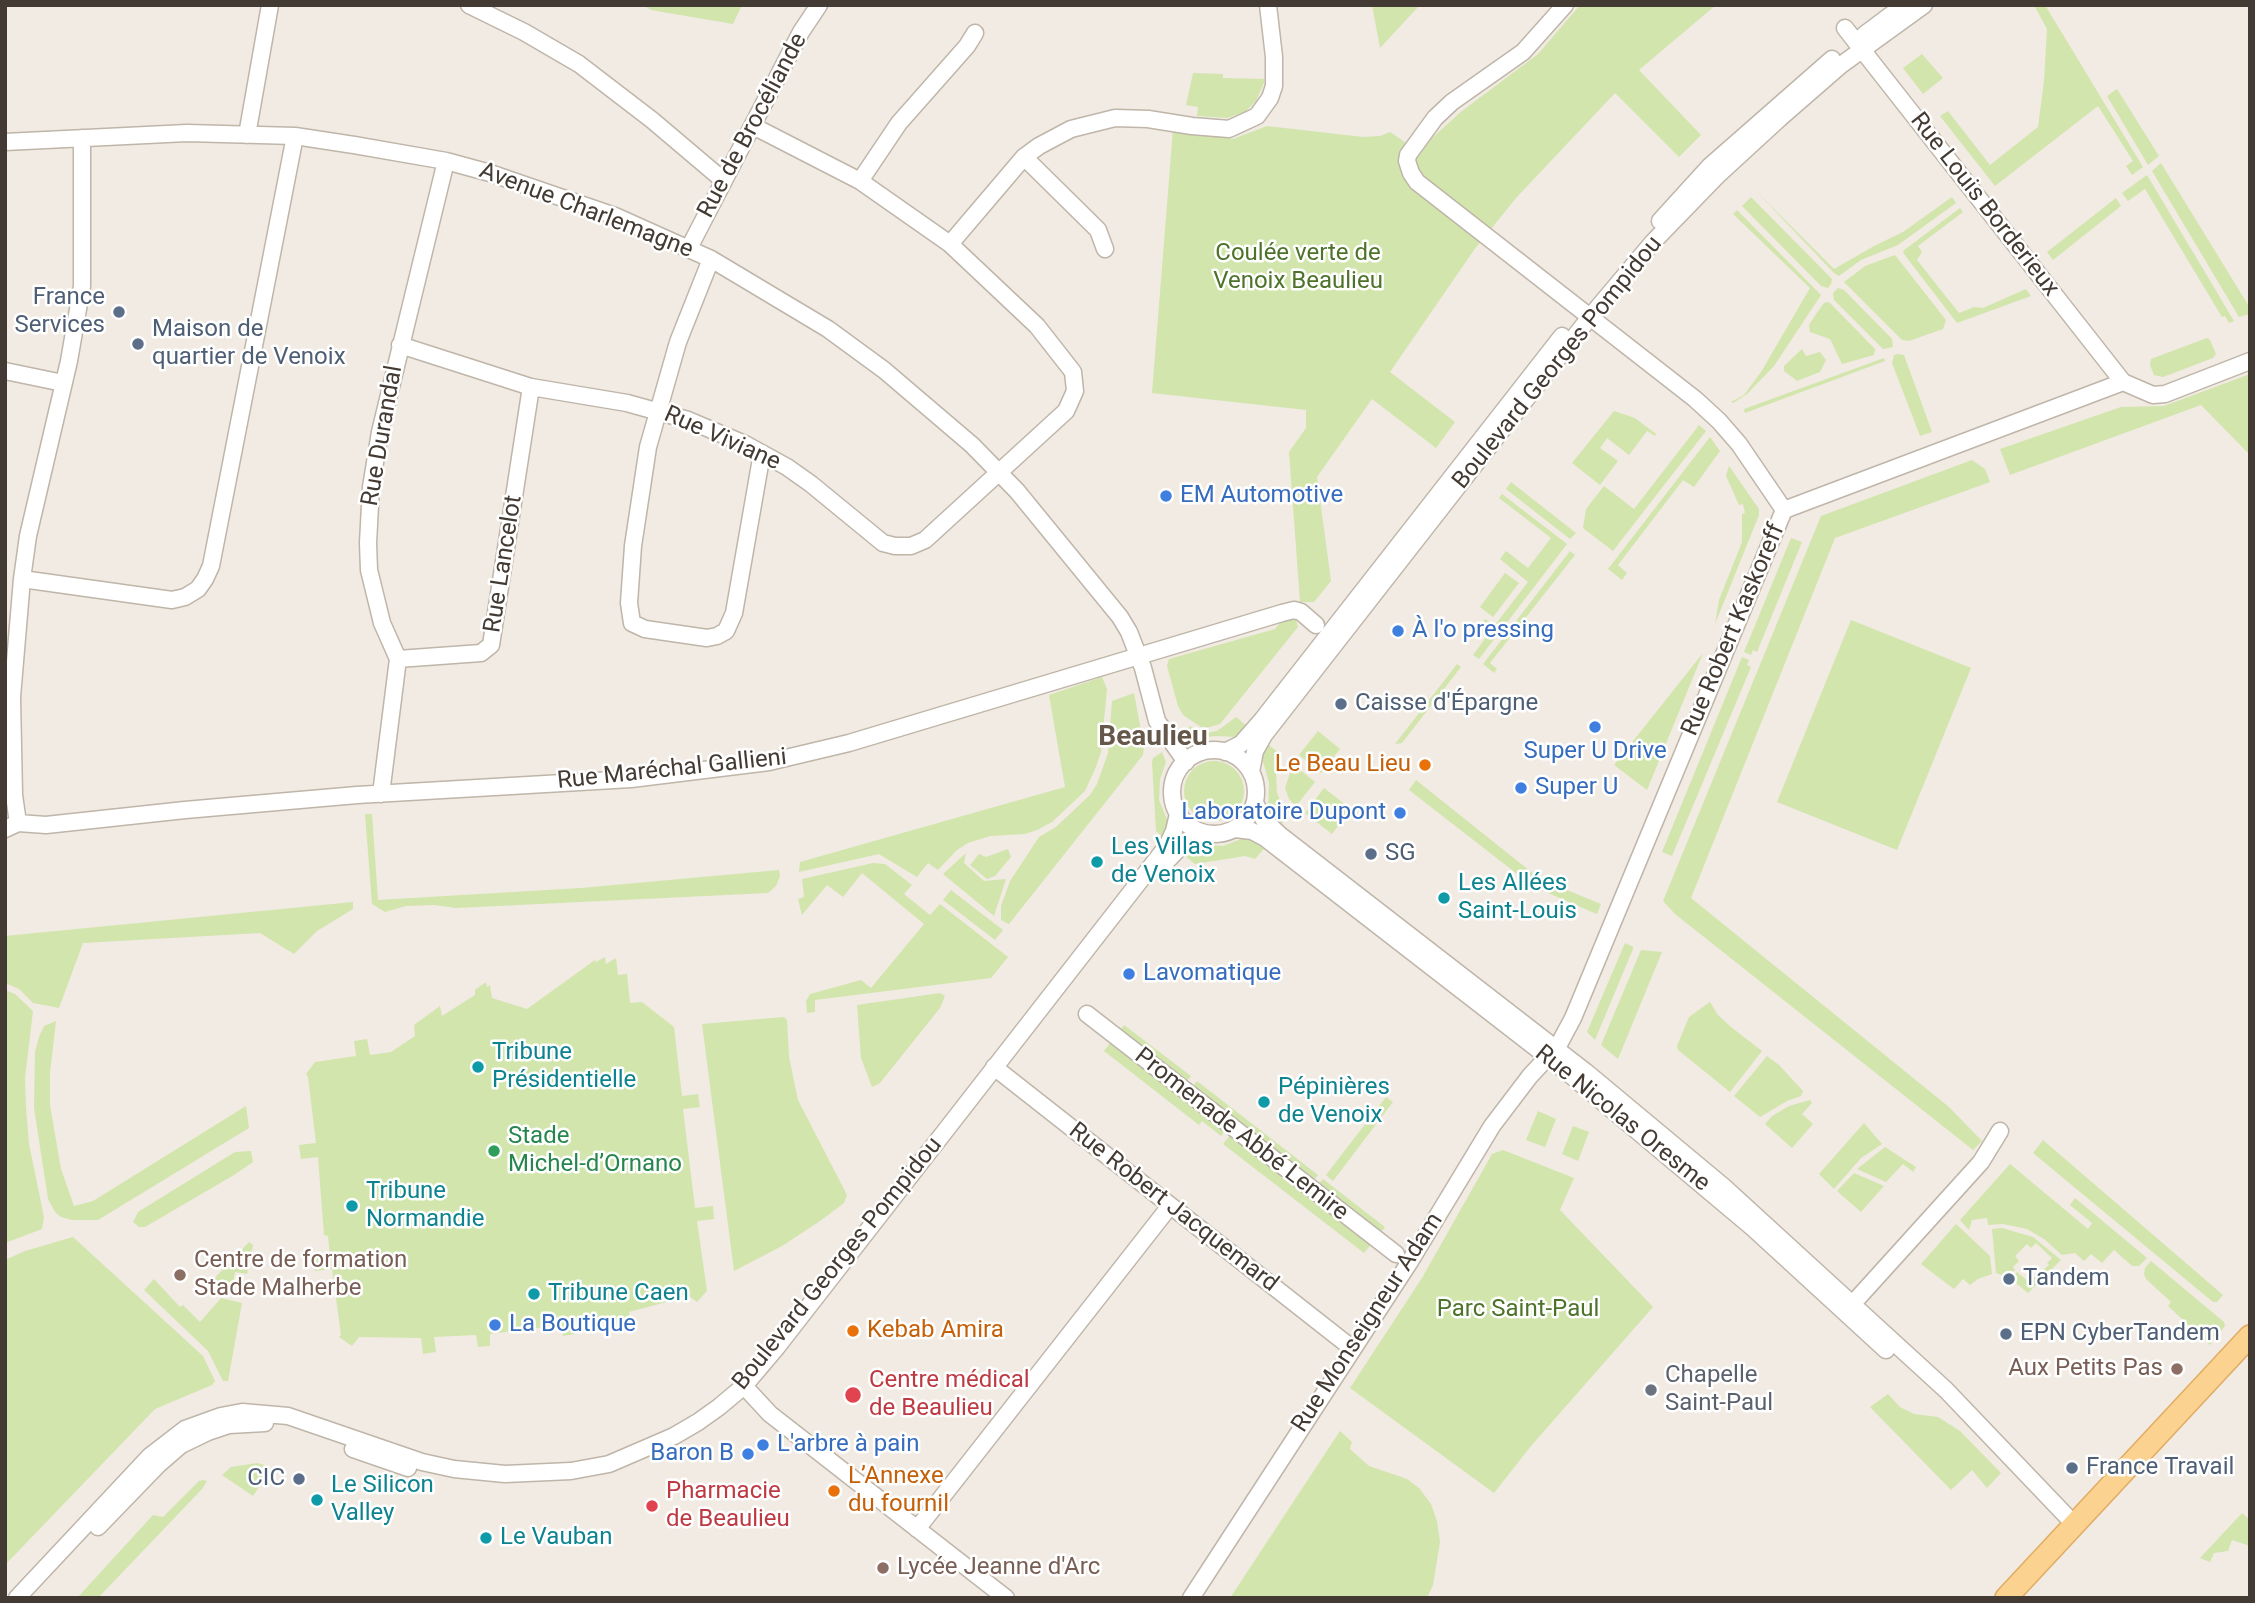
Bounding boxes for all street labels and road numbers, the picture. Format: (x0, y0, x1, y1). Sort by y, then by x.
street label: Rue de Brocéliande (692, 29, 814, 223)
street label: Rue Louis Borderieux (1903, 107, 2065, 303)
street label: Avenue Charlemagne (475, 157, 697, 265)
street label: Boulevard Georges Pompidou (1447, 231, 1669, 495)
street label: Rue Durandal (356, 364, 410, 508)
street label: Rue Viviane (659, 401, 785, 477)
street label: Rue Lancelot (479, 493, 529, 635)
street label: Rue Robert Kaskoreff (1676, 520, 1792, 740)
street label: Rue Maréchal Gallieni (556, 744, 788, 796)
street label: Rue Nicolas Oresme (1529, 1040, 1715, 1198)
street label: Promenade Abbé Lemire (1128, 1043, 1354, 1227)
street label: Rue Robert Jacquemard (1063, 1117, 1283, 1299)
street label: Boulevard Georges Pompidou (727, 1132, 949, 1396)
street label: Rue Monseigneur Adam (1286, 1208, 1450, 1438)

